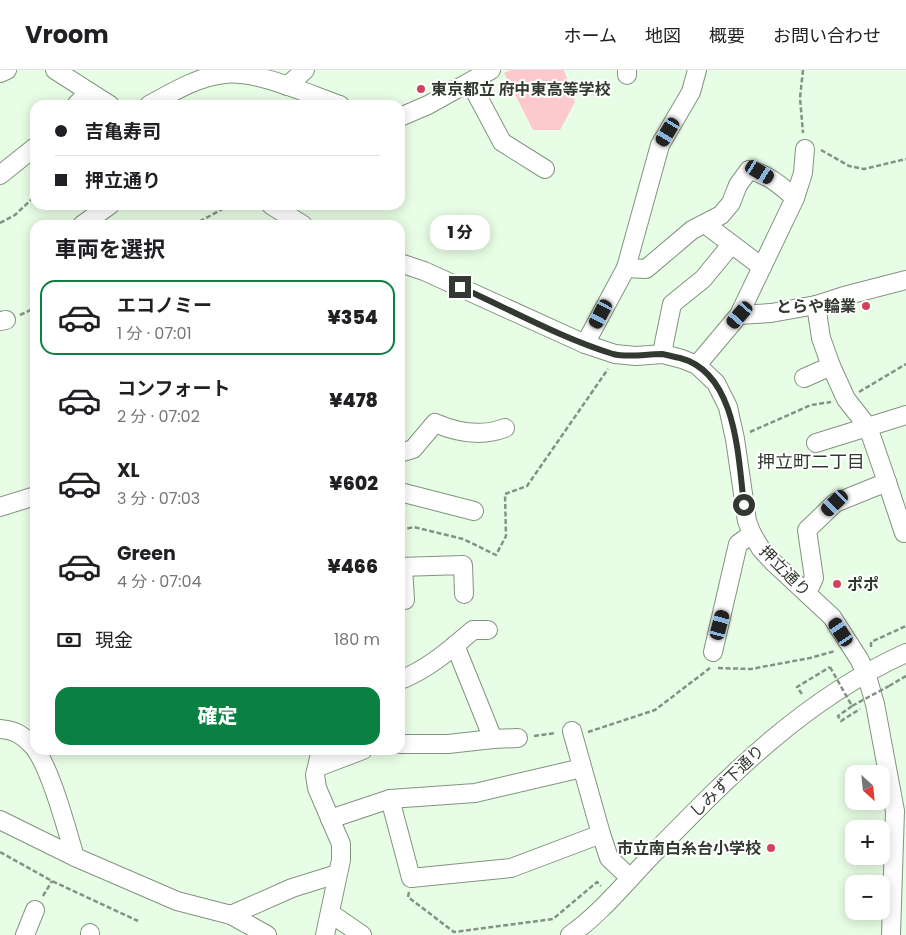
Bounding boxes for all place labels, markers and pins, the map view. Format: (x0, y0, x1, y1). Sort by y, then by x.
place label: 東京都立 府中東高等学校 (431, 78, 610, 101)
marker: 東京都立 府中東高等学校 (415, 83, 427, 95)
place label: とらや輪業 (776, 295, 856, 318)
marker: とらや輪業 (860, 300, 872, 312)
place label: ポポ (847, 573, 879, 596)
marker: ポポ (831, 578, 843, 590)
place label: 市立南白糸台小学校 (617, 837, 761, 860)
marker: 市立南白糸台小学校 (765, 842, 777, 854)

